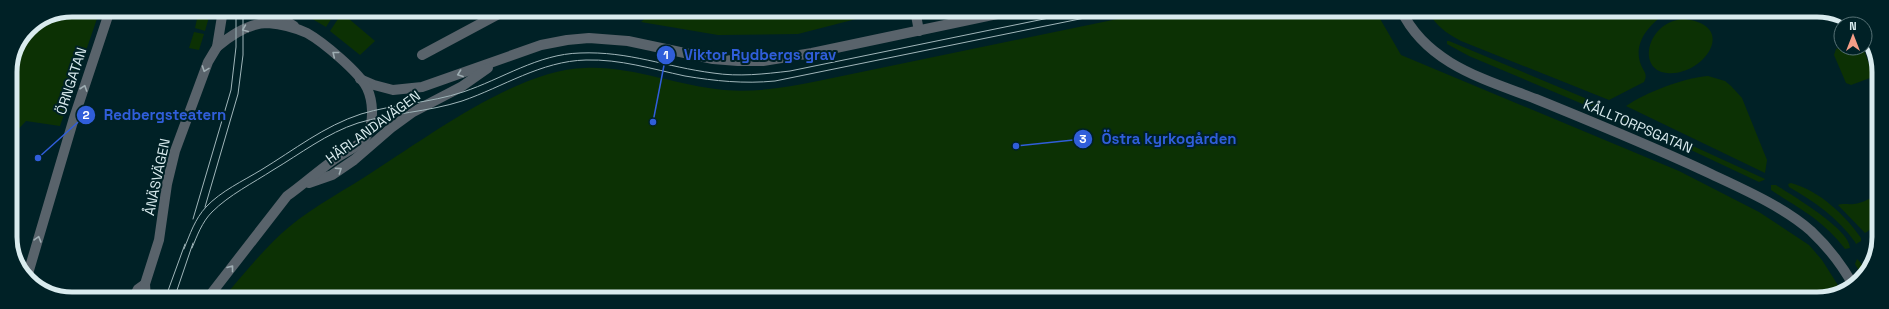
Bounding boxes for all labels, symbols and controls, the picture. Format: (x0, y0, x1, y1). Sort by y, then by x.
north arrow (1833, 16, 1873, 56)
text: N (1849, 19, 1857, 33)
one-way arrow (242, 24, 250, 32)
callout: Viktor Rydbergs grav (656, 41, 844, 68)
street label: ÖRNGATAN (52, 45, 90, 117)
text: Viktor Rydbergs grav (684, 45, 836, 64)
text: 1 (663, 47, 669, 63)
one-way arrow (332, 52, 339, 59)
one-way arrow (202, 65, 210, 72)
one-way arrow (456, 70, 463, 78)
one-way arrow (79, 85, 87, 92)
street label: HÄRLANDAVÄGEN (322, 87, 424, 167)
street label: KÅLLTORPSGATAN (1581, 95, 1695, 157)
callout: Redbergsteatern (76, 102, 235, 129)
text: Redbergsteatern (104, 105, 226, 124)
text: 2 (82, 107, 90, 123)
callout: Östra kyrkogården (1073, 126, 1244, 153)
text: Östra kyrkogården (1101, 129, 1237, 148)
text: 3 (1079, 131, 1087, 147)
street label: ÅNÄSVÄGEN (140, 137, 174, 217)
one-way arrow (335, 168, 342, 175)
one-way arrow (33, 236, 42, 243)
one-way arrow (226, 265, 233, 272)

